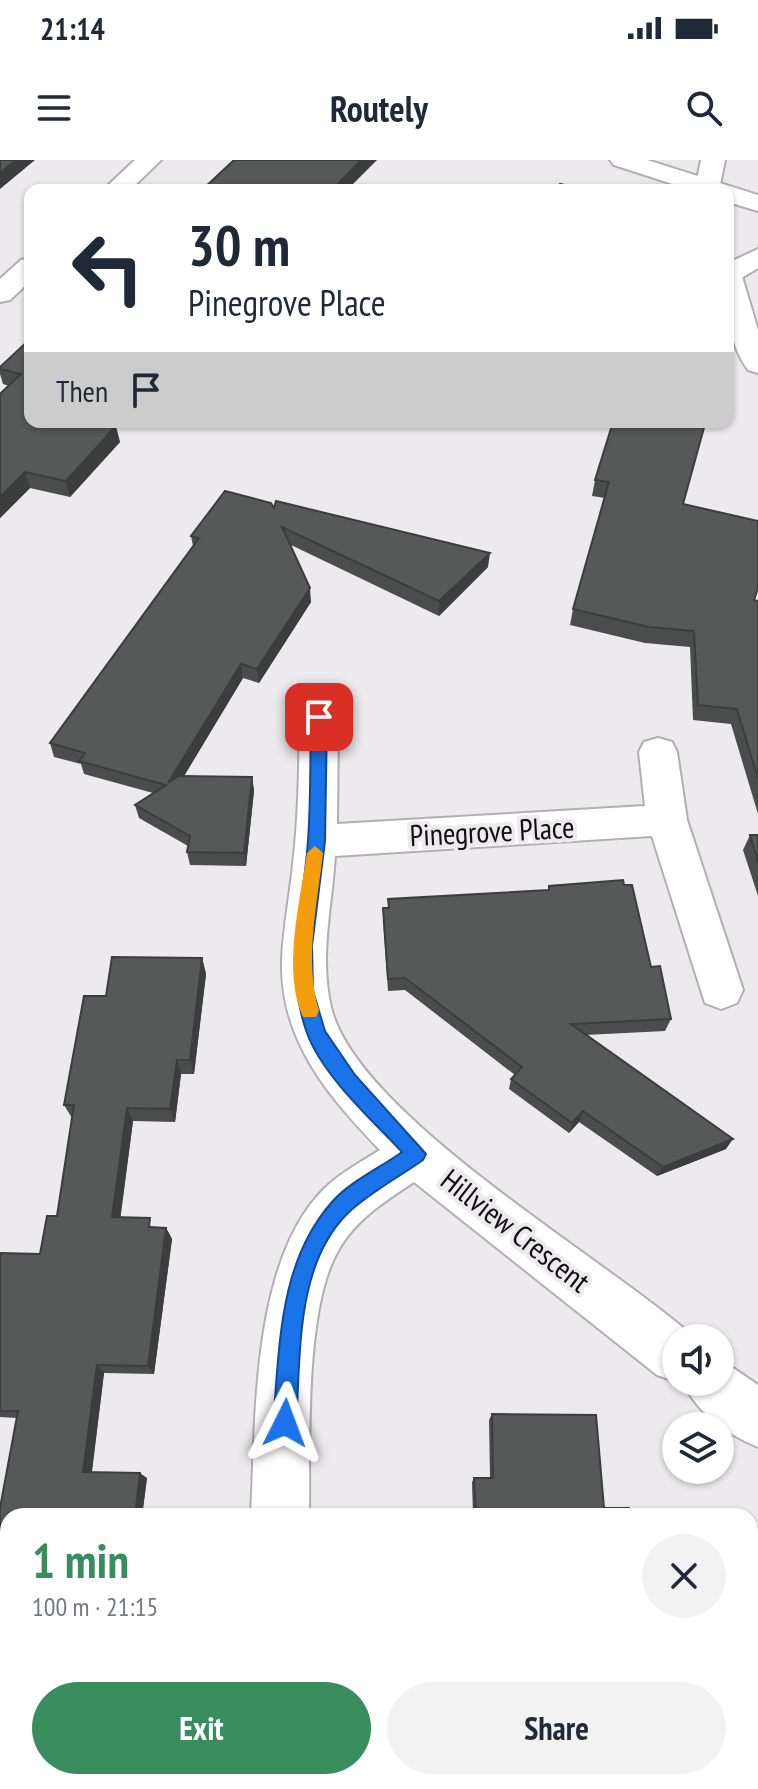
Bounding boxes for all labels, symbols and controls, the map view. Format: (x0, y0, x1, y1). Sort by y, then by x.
text: 21:14 (40, 9, 105, 48)
text: Routely (330, 85, 428, 132)
icon: menu (32, 86, 76, 130)
icon: search (682, 86, 726, 130)
text: 30 m (188, 209, 290, 281)
icon: left (56, 216, 160, 320)
text: Pinegrove Place (188, 279, 386, 326)
icon: arrive (124, 368, 168, 412)
text: Then (56, 371, 108, 410)
pin (285, 683, 353, 751)
icon: arrive (297, 695, 341, 739)
street label: Pinegrove Place (409, 807, 575, 854)
street label: Hillview Crescent (434, 1160, 599, 1301)
map controls (662, 1324, 734, 1484)
button: sound (662, 1324, 734, 1396)
position arrow (243, 1381, 327, 1465)
button: layers (662, 1412, 734, 1484)
text: 1 min (32, 1529, 129, 1591)
button: close (642, 1534, 726, 1618)
text: 100 m · 21:15 (32, 1590, 158, 1623)
button: Exit (32, 1682, 371, 1774)
button: Share (387, 1682, 726, 1774)

